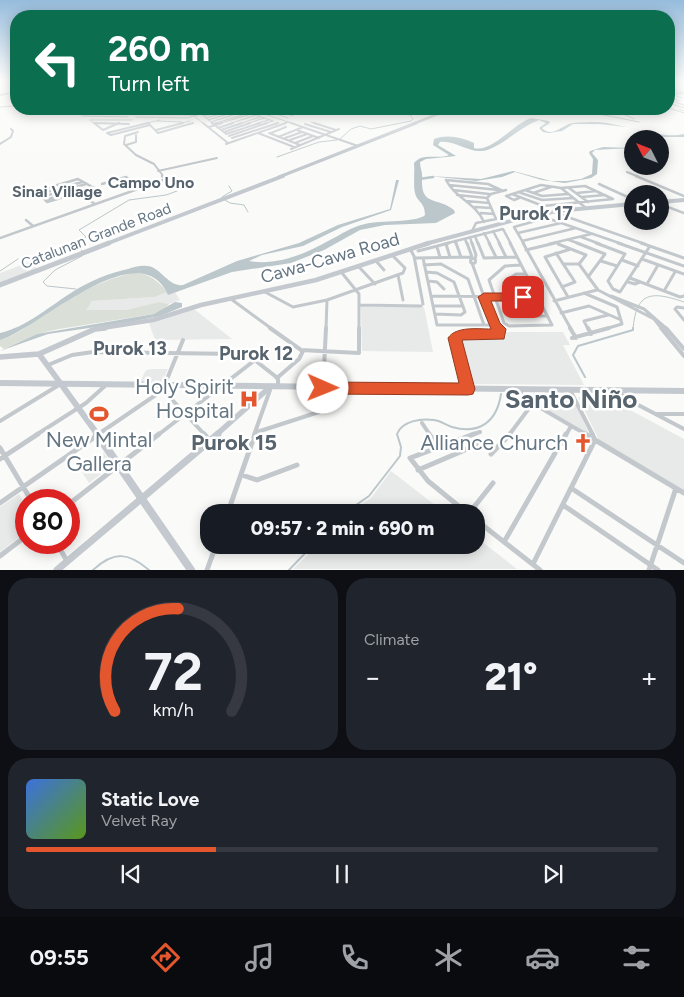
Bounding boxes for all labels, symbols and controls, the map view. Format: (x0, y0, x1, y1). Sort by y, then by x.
text: 260 m (108, 28, 210, 70)
icon: left (25, 30, 90, 95)
text: Turn left (108, 70, 190, 97)
north arrow (624, 130, 669, 175)
map controls (624, 130, 669, 230)
district label: Campo Uno (108, 173, 194, 192)
district label: Sinai Village (12, 182, 102, 201)
button: sound (624, 185, 669, 230)
street label: Catalunan Grande Road (18, 199, 174, 273)
district label: Purok 17 (499, 202, 573, 225)
street label: Cawa-Cawa Road (258, 228, 402, 288)
pin (502, 276, 544, 318)
icon: arrive (509, 283, 537, 311)
district label: Purok 13 (93, 337, 167, 360)
district label: Purok 12 (219, 342, 293, 365)
position arrow (296, 361, 348, 413)
place label: Holy Spirit Hospital (135, 374, 234, 423)
district label: Santo Niño (505, 383, 637, 415)
hospital icon: Holy Spirit Hospital (238, 388, 260, 410)
sports icon: New Mintal Gallera (88, 403, 110, 425)
place label: New Mintal Gallera (46, 427, 152, 476)
district label: Purok 15 (191, 429, 277, 456)
place label: Alliance Church (420, 430, 568, 455)
church icon: Alliance Church (572, 432, 594, 454)
speed limit sign: 80 (15, 489, 80, 554)
text: 09:57 · 2 min · 690 m (251, 517, 434, 540)
text: Climate (364, 630, 419, 649)
text: 72 (143, 641, 203, 703)
text: 21° (484, 654, 538, 700)
text: − (364, 660, 381, 694)
text: + (641, 660, 658, 694)
text: km/h (153, 699, 193, 720)
text: Static Love (101, 788, 199, 811)
text: Velvet Ray (101, 811, 177, 830)
icon: previous (117, 860, 145, 888)
icon: pause (328, 860, 356, 888)
icon: next (539, 860, 567, 888)
icon: directions (148, 940, 183, 975)
icon: music (242, 940, 277, 975)
icon: phone (337, 940, 372, 975)
icon: climate (431, 940, 466, 975)
icon: car (525, 940, 560, 975)
icon: filters (619, 940, 654, 975)
text: 09:55 (30, 944, 89, 971)

